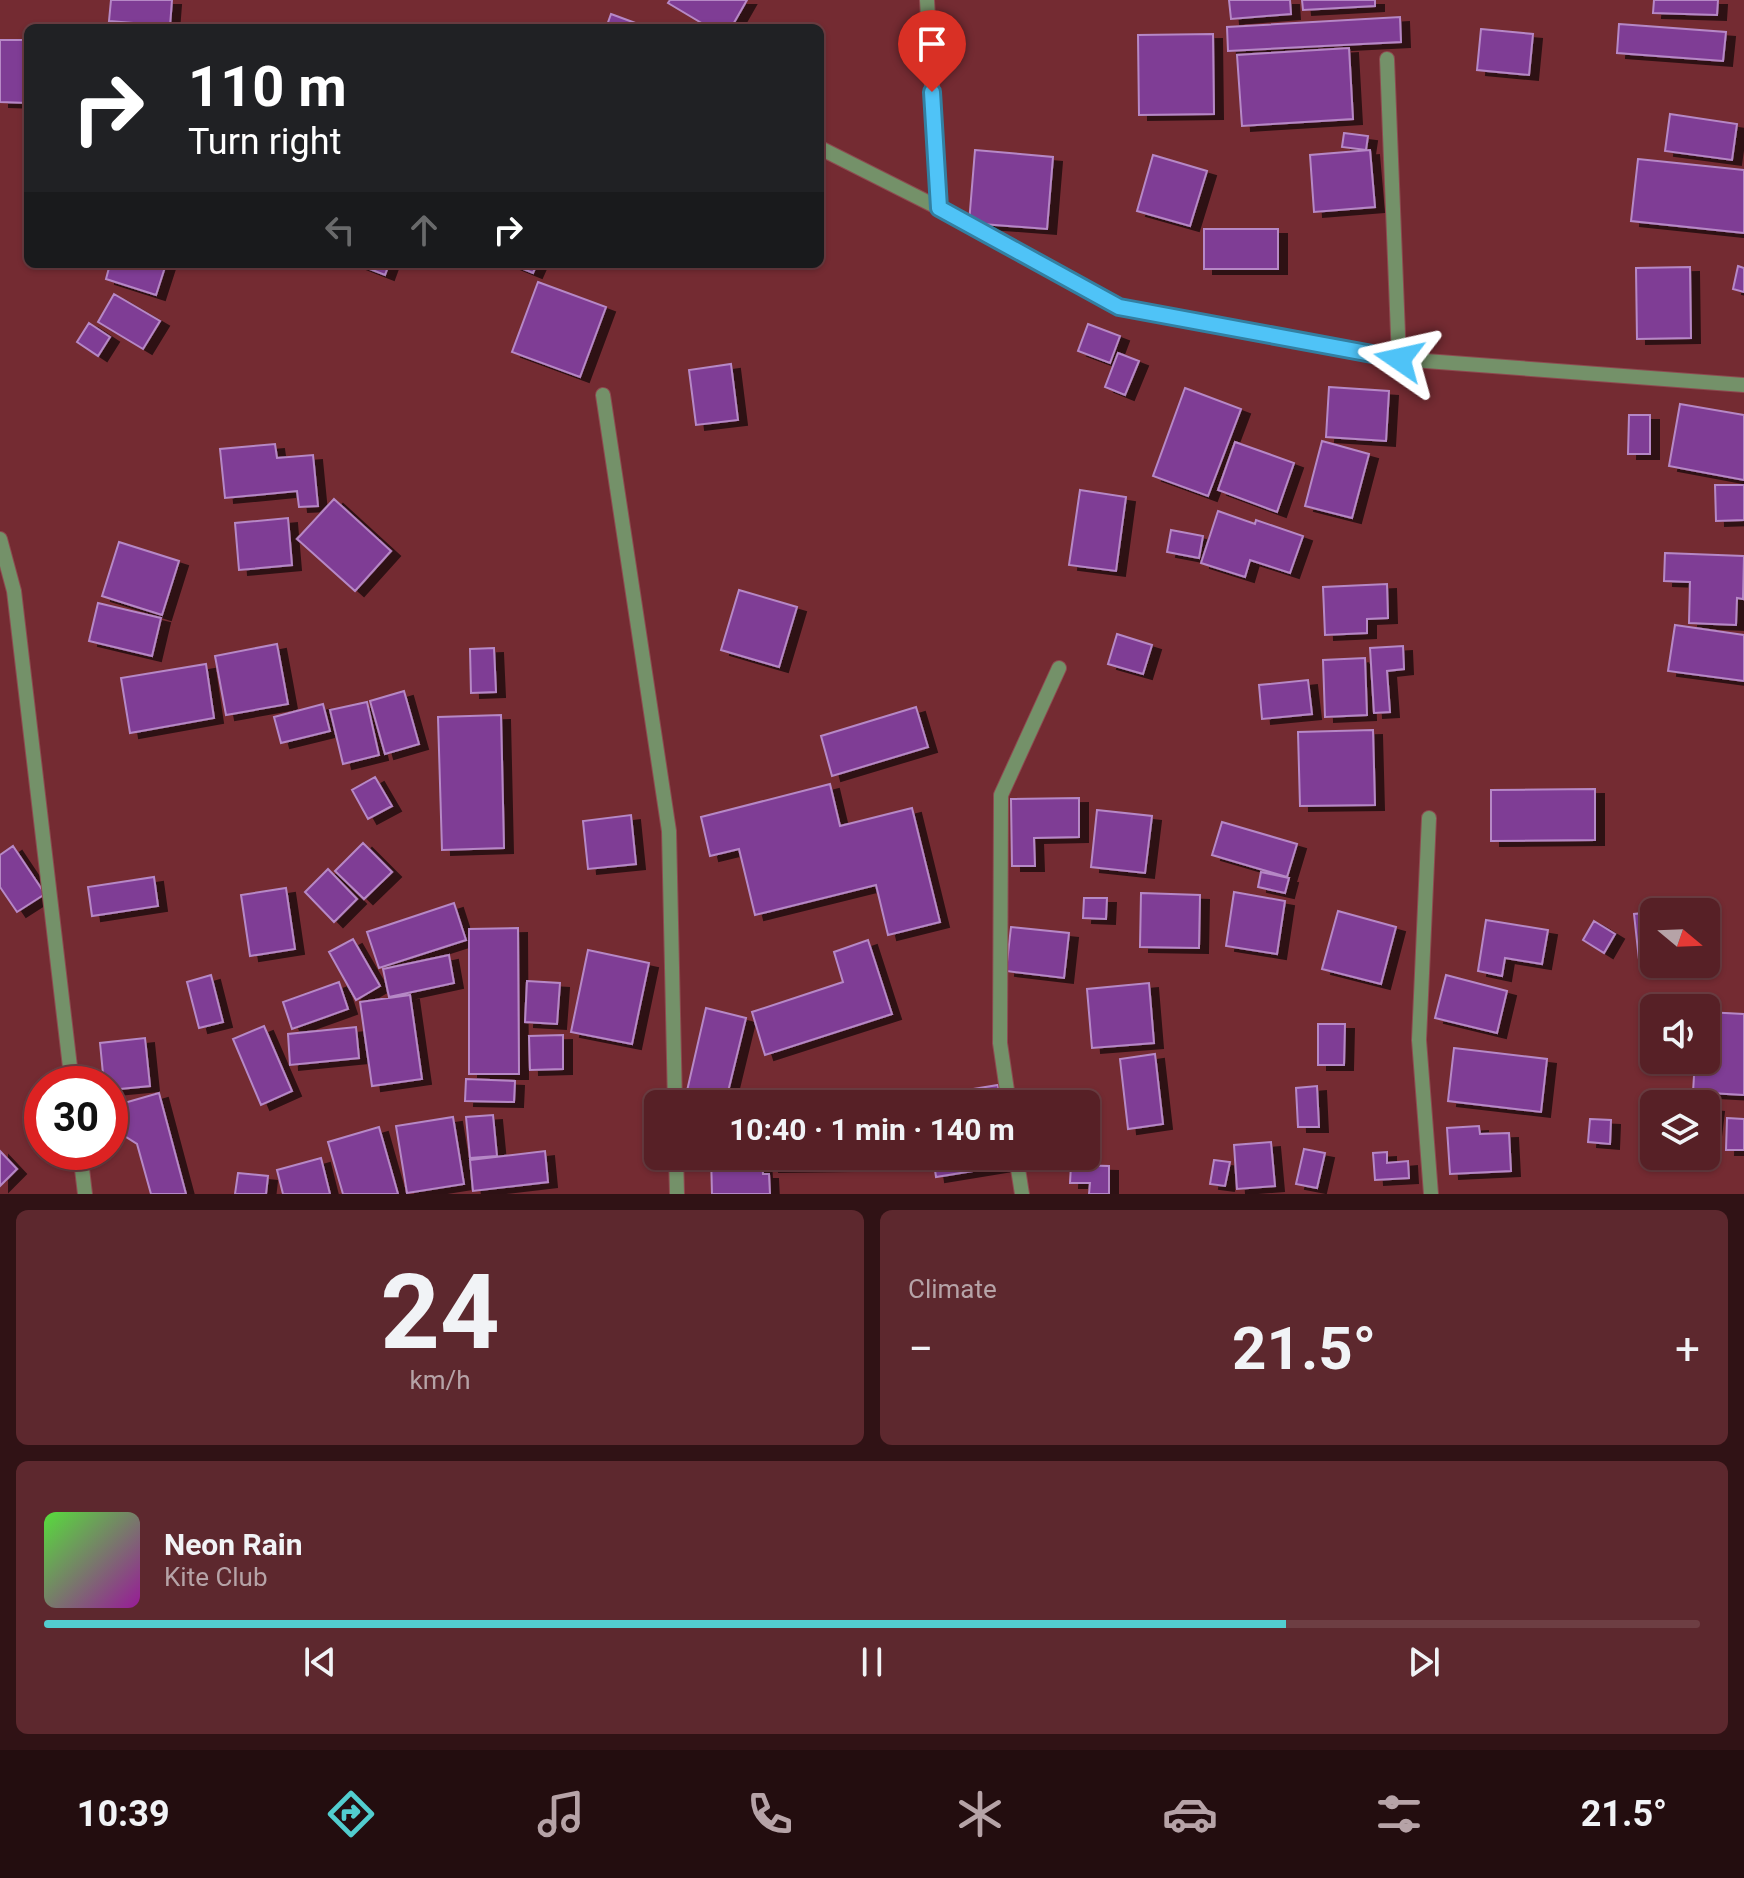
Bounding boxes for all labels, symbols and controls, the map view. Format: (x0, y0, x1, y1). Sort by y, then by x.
pin (898, 10, 966, 92)
icon: arrive (910, 22, 954, 66)
text: 110 m (188, 54, 347, 120)
icon: right (56, 56, 160, 160)
text: Turn right (188, 121, 341, 163)
icon: left (318, 208, 362, 252)
icon: ahead (402, 208, 446, 252)
icon: right (486, 208, 530, 252)
position arrow (1357, 317, 1441, 401)
north arrow (1640, 898, 1720, 978)
map controls (1640, 898, 1720, 1170)
button: sound (1640, 994, 1720, 1074)
speed limit sign: 30 (24, 1066, 128, 1170)
button: layers (1640, 1090, 1720, 1170)
text: 10:40 · 1 min · 140 m (729, 1112, 1015, 1147)
text: 24 (380, 1252, 500, 1373)
text: Climate (908, 1274, 997, 1304)
text: 21.5° (1232, 1313, 1376, 1384)
text: − (908, 1323, 933, 1375)
text: + (1675, 1323, 1700, 1375)
text: km/h (409, 1365, 471, 1395)
text: Neon Rain (164, 1527, 303, 1562)
text: Kite Club (164, 1562, 268, 1592)
icon: previous (298, 1640, 342, 1684)
icon: pause (850, 1640, 894, 1684)
icon: next (1402, 1640, 1446, 1684)
icon: directions (323, 1786, 379, 1842)
icon: music (533, 1786, 589, 1842)
icon: phone (742, 1786, 798, 1842)
icon: climate (952, 1786, 1008, 1842)
icon: car (1162, 1786, 1218, 1842)
icon: filters (1371, 1786, 1427, 1842)
text: 10:39 (77, 1793, 170, 1835)
text: 21.5° (1581, 1793, 1667, 1835)

